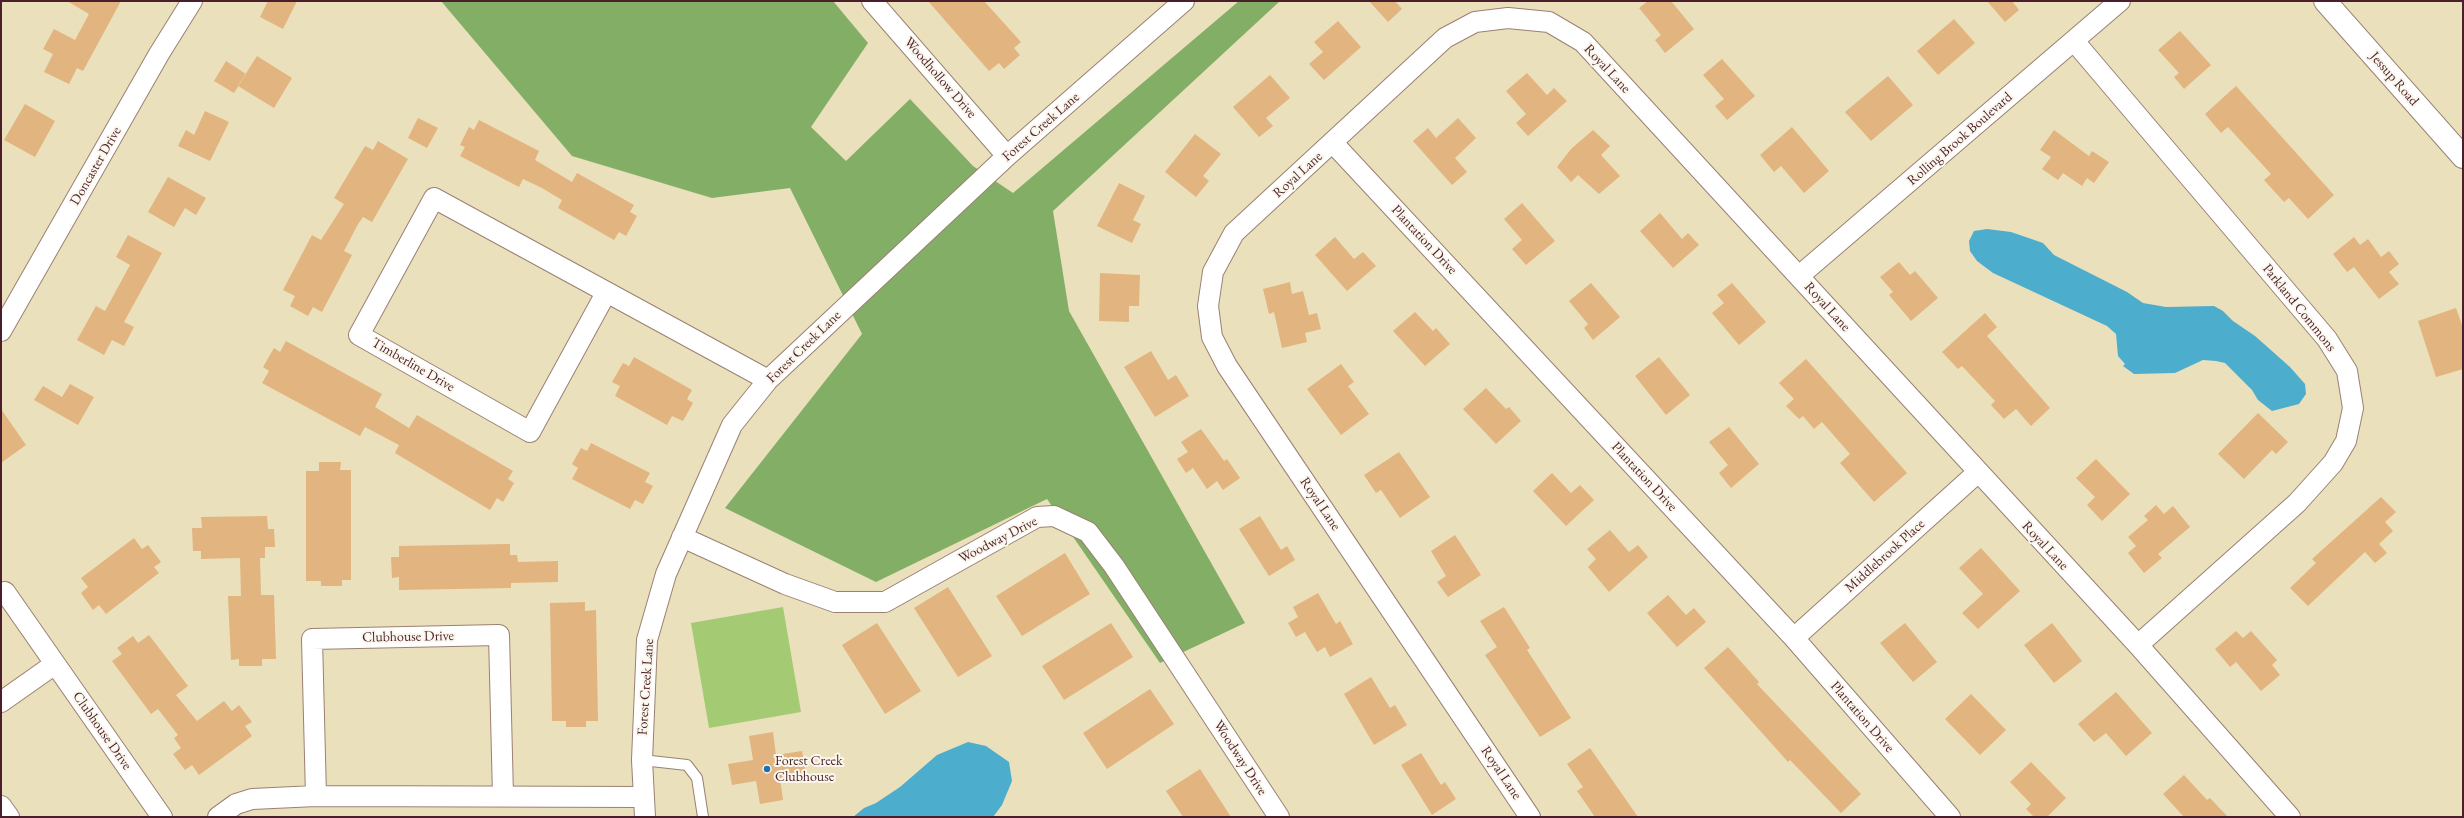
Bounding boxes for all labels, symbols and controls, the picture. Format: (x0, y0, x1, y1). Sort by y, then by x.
street label: Woodhollow Drive (900, 34, 980, 122)
street label: Royal Lane (1580, 41, 1634, 97)
street label: Jessup Road (2366, 49, 2422, 109)
street label: Forest Creek Lane (999, 89, 1083, 165)
street label: Rolling Brook Boulevard (1904, 89, 2016, 189)
street label: Doncaster Drive (67, 124, 125, 208)
street label: Royal Lane (1270, 148, 1326, 202)
street label: Plantation Drive (1388, 202, 1460, 278)
street label: Parkland Commons (2259, 261, 2339, 355)
street label: Royal Lane (1800, 279, 1854, 335)
street label: Forest Creek Lane (763, 307, 845, 387)
street label: Timberline Drive (368, 334, 458, 396)
street label: Plantation Drive (1608, 439, 1680, 515)
street label: Royal Lane (1296, 474, 1344, 534)
street label: Woodway Drive (956, 513, 1040, 567)
street label: Middlebrook Place (1842, 516, 1928, 596)
street label: Royal Lane (2018, 518, 2072, 574)
street label: Clubhouse Drive (362, 628, 454, 646)
street label: Forest Creek Lane (634, 638, 658, 736)
street label: Plantation Drive (1826, 678, 1898, 756)
street label: Clubhouse Drive (69, 689, 135, 773)
street label: Woodway Drive (1210, 717, 1270, 799)
street label: Royal Lane (1477, 743, 1525, 803)
place label: Forest Creek Clubhouse (775, 753, 842, 786)
marker: Forest Creek Clubhouse (762, 764, 772, 774)

